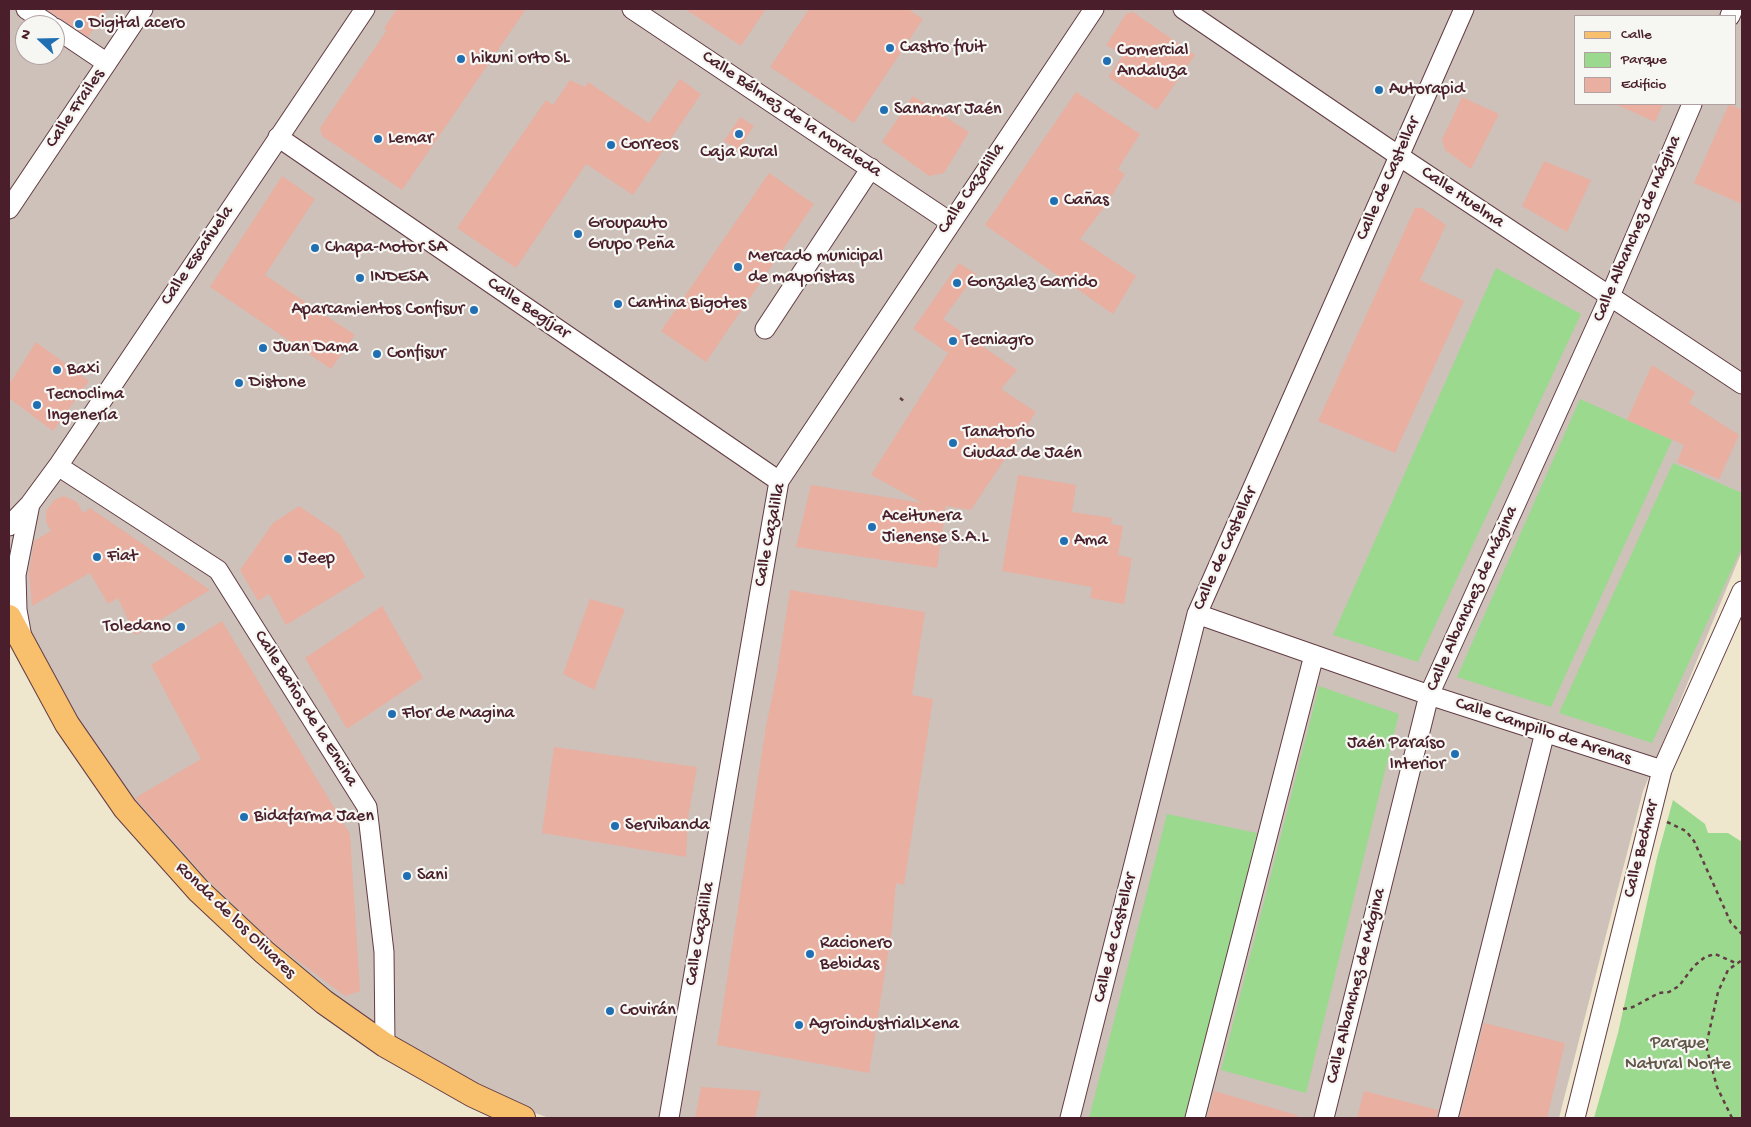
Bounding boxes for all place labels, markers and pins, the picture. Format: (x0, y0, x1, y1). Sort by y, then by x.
place label: Digital acero (89, 13, 185, 35)
marker: Digital acero (73, 18, 85, 30)
place label: Castro fruit (900, 37, 985, 59)
place label: Comercial Andaluza (1117, 40, 1189, 82)
marker: Castro fruit (884, 42, 896, 54)
place label: hikuni orto SL (471, 48, 569, 70)
marker: hikuni orto SL (455, 53, 467, 65)
marker: Comercial Andaluza (1101, 55, 1113, 67)
place label: Autorapid (1389, 79, 1464, 101)
marker: Autorapid (1373, 84, 1385, 96)
place label: Sanamar Jaén (894, 99, 1002, 121)
marker: Sanamar Jaén (878, 104, 890, 116)
place label: Lemar (388, 128, 433, 150)
marker: Caja Rural (733, 128, 745, 140)
marker: Lemar (372, 133, 384, 145)
place label: Correos (621, 134, 678, 156)
marker: Correos (605, 139, 617, 151)
place label: Caja Rural (700, 142, 778, 164)
place label: Cañas (1064, 190, 1109, 212)
marker: Cañas (1048, 195, 1060, 207)
place label: Groupauto Grupo Peña (588, 213, 674, 255)
marker: Groupauto Grupo Peña (572, 228, 584, 240)
place label: Chapa-Motor SA (325, 237, 447, 259)
marker: Chapa-Motor SA (309, 242, 321, 254)
place label: Mercado municipal de mayoristas (748, 246, 883, 288)
marker: Mercado municipal de mayoristas (732, 261, 744, 273)
place label: INDESA (370, 267, 428, 289)
marker: INDESA (354, 272, 366, 284)
place label: Gonzalez Garrido (967, 272, 1098, 294)
marker: Gonzalez Garrido (951, 277, 963, 289)
place label: Cantina Bigotes (628, 293, 746, 315)
marker: Cantina Bigotes (612, 298, 624, 310)
place label: Aparcamientos Confisur (291, 299, 464, 321)
marker: Aparcamientos Confisur (468, 304, 480, 316)
place label: Tecniagro (963, 330, 1034, 352)
marker: Tecniagro (947, 335, 959, 347)
place label: Juan Dama (273, 337, 358, 359)
marker: Juan Dama (257, 342, 269, 354)
place label: Confisur (387, 343, 446, 365)
marker: Confisur (371, 348, 383, 360)
place label: Baxi (67, 359, 100, 381)
marker: Baxi (51, 364, 63, 376)
place label: Distone (249, 372, 306, 394)
marker: Distone (233, 377, 245, 389)
place label: Tecnoclima Ingenería (47, 384, 124, 426)
marker: Tecnoclima Ingenería (31, 399, 43, 411)
place label: Tanatorio Ciudad de Jaén (963, 422, 1082, 464)
marker: Tanatorio Ciudad de Jaén (947, 437, 959, 449)
place label: Aceitunera Jienense S.A.L (882, 506, 988, 548)
marker: Aceitunera Jienense S.A.L (866, 521, 878, 533)
place label: Ama (1074, 530, 1107, 552)
marker: Ama (1058, 535, 1070, 547)
place label: Fiat (107, 546, 137, 568)
place label: Jeep (298, 548, 335, 570)
marker: Fiat (91, 551, 103, 563)
marker: Jeep (282, 553, 294, 565)
place label: Toledano (103, 616, 171, 638)
marker: Toledano (175, 621, 187, 633)
place label: Flor de Magina (402, 703, 514, 725)
marker: Flor de Magina (386, 708, 398, 720)
place label: Jaén Paraíso Interior (1347, 733, 1445, 776)
marker: Jaén Paraíso Interior (1449, 748, 1461, 760)
place label: Bidafarma Jaen (254, 806, 374, 828)
marker: Bidafarma Jaen (238, 811, 250, 823)
place label: Servibanda (625, 815, 709, 837)
marker: Servibanda (609, 820, 621, 832)
place label: Sani (417, 865, 448, 887)
marker: Sani (401, 870, 413, 882)
place label: Racionero Bebidas (820, 933, 892, 976)
marker: Racionero Bebidas (804, 948, 816, 960)
place label: Covirán (620, 1000, 676, 1022)
marker: Covirán (604, 1005, 616, 1017)
place label: AgroindustrialLxena (809, 1014, 959, 1036)
marker: AgroindustrialLxena (793, 1019, 805, 1031)

